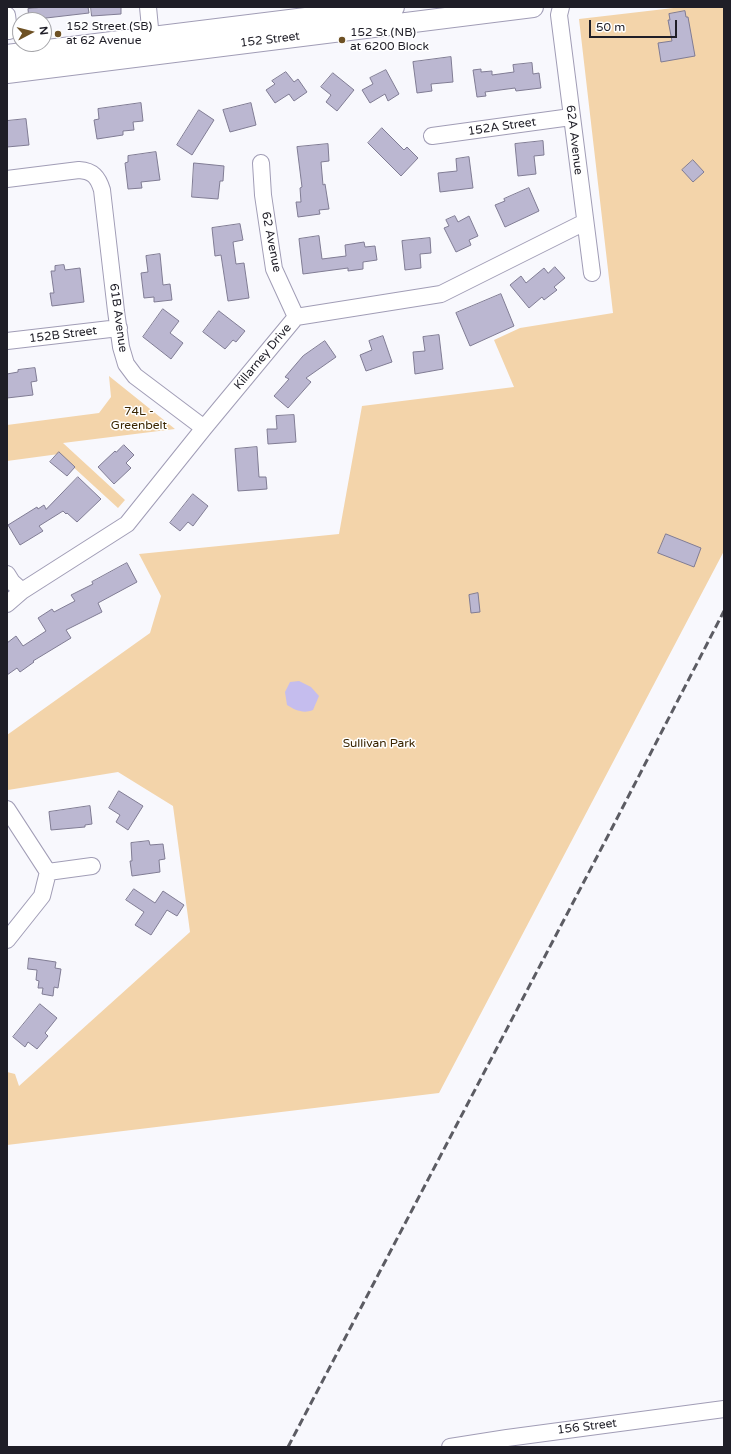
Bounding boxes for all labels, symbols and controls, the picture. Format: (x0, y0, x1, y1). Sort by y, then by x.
north arrow (12, 12, 52, 52)
scale bar (591, 12, 679, 38)
place label: 152 Street (SB) at 62 Avenue (66, 20, 152, 48)
text: 50 m (596, 20, 625, 34)
text: N (36, 25, 50, 36)
place label: 152 St (NB) at 6200 Block (350, 26, 429, 54)
marker: 152 Street (SB) at 62 Avenue (53, 29, 63, 39)
street label: 152 Street (239, 29, 301, 51)
marker: 152 St (NB) at 6200 Block (337, 35, 347, 45)
street label: 62A Avenue (563, 104, 585, 176)
street label: 152A Street (467, 115, 537, 139)
street label: 62 Avenue (258, 211, 284, 273)
street label: 61B Avenue (106, 283, 130, 353)
street label: Killarney Drive (231, 321, 295, 393)
street label: 152B Street (28, 324, 98, 346)
park label: 74L - Greenbelt (111, 405, 167, 433)
park label: Sullivan Park (343, 737, 415, 751)
street label: 156 Street (556, 1416, 618, 1438)

